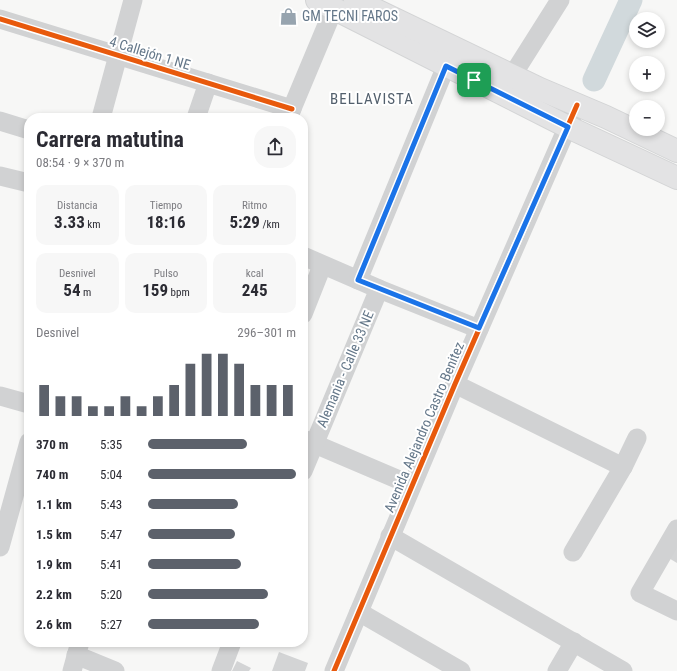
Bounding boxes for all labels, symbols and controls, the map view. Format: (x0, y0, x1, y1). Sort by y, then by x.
shop icon: GM TECNI FAROS (279, 6, 299, 26)
place label: GM TECNI FAROS (302, 8, 398, 24)
map controls (629, 12, 665, 136)
button: layers (629, 12, 665, 48)
street label: 4 Callejón 1 NE (108, 33, 192, 73)
button: + (629, 56, 665, 92)
pin (457, 63, 491, 97)
icon: arrive (463, 69, 485, 91)
district label: BELLAVISTA (330, 90, 414, 108)
button: − (629, 100, 665, 136)
button: share (254, 126, 296, 168)
text: Carrera matutina (36, 127, 184, 152)
text: 08:54 · 9 × 370 m (36, 155, 124, 170)
text: Distancia (57, 199, 98, 212)
text: Tiempo (150, 199, 182, 212)
text: Ritmo (242, 199, 267, 212)
text: 3.33 (54, 212, 85, 232)
text: 18:16 (146, 212, 186, 232)
text: 5:29 (230, 212, 260, 232)
text: km (85, 218, 101, 231)
text: /km (260, 218, 280, 231)
text: Desnivel (59, 267, 96, 280)
text: Pulso (154, 267, 178, 280)
text: kcal (246, 267, 264, 280)
text: 54 (63, 280, 81, 300)
text: 159 (142, 280, 168, 300)
text: 245 (242, 280, 268, 300)
text: m (81, 286, 91, 299)
text: bpm (168, 286, 190, 299)
street label: Alemania - Calle 33 NE (313, 308, 377, 430)
text: Desnivel (36, 325, 79, 340)
text: 296–301 m (237, 325, 296, 340)
street label: Avenida Alejandro Castro Benitez (381, 339, 467, 515)
text: 370 m (36, 437, 68, 452)
text: 5:35 (100, 437, 122, 452)
text: 740 m (36, 467, 68, 482)
text: 5:04 (100, 467, 122, 482)
text: 1.1 km (36, 497, 72, 512)
text: 5:43 (100, 497, 122, 512)
text: 1.5 km (36, 527, 72, 542)
text: 5:47 (100, 527, 122, 542)
text: 1.9 km (36, 557, 72, 572)
text: 5:41 (100, 557, 122, 572)
text: 2.2 km (36, 587, 72, 602)
text: 5:20 (100, 587, 122, 602)
text: 2.6 km (36, 617, 72, 632)
text: 5:27 (100, 617, 122, 632)

